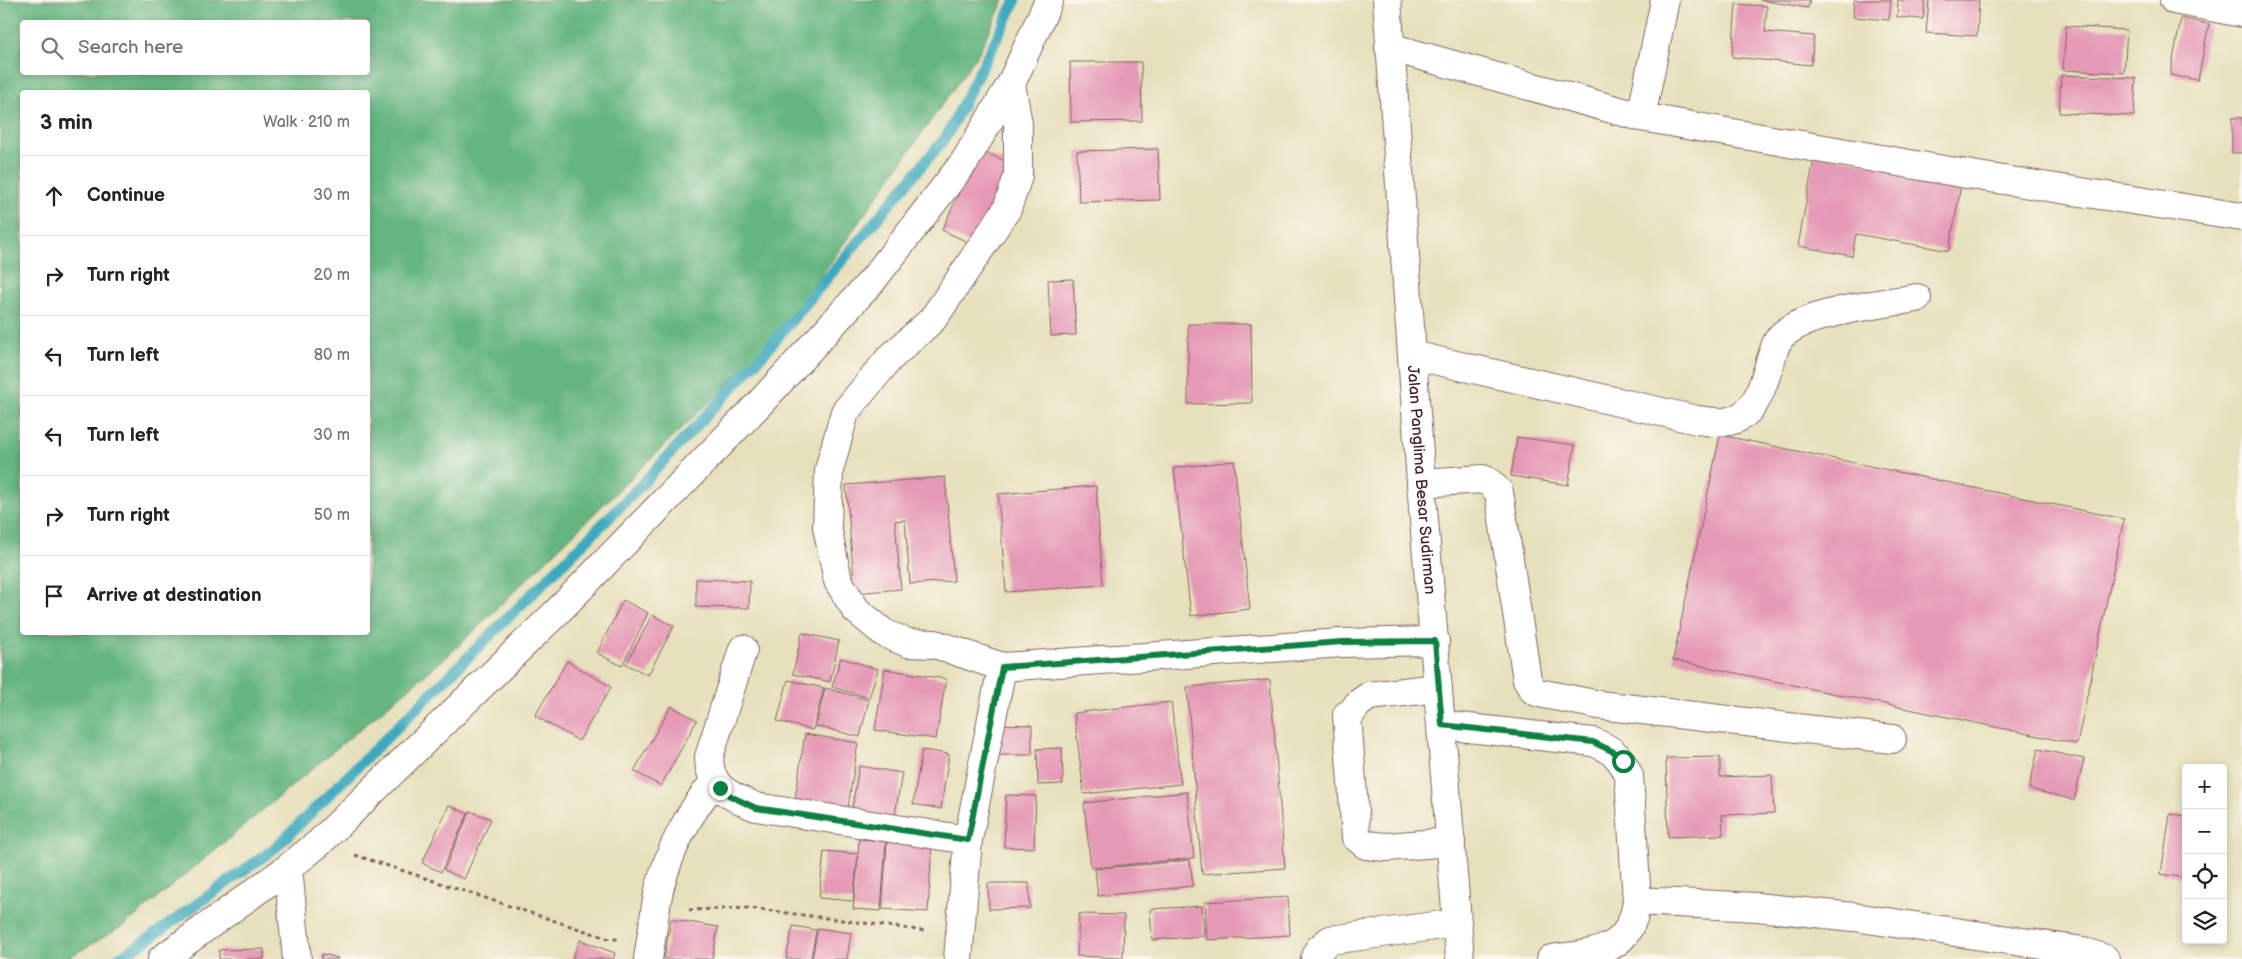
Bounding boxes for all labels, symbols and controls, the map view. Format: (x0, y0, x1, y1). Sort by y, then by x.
search box (20, 20, 370, 75)
icon: search (38, 34, 66, 62)
text: Search here (78, 36, 183, 59)
text: 3 min (40, 110, 93, 135)
text: Walk · 210 m (263, 113, 350, 132)
icon: ahead (40, 182, 68, 210)
text: Continue (87, 184, 165, 207)
text: 30 m (313, 186, 350, 205)
icon: right (40, 262, 68, 290)
text: Turn right (87, 264, 170, 287)
text: 20 m (314, 266, 350, 285)
icon: left (40, 342, 68, 370)
text: Turn left (87, 344, 159, 367)
text: 80 m (314, 346, 350, 365)
street label: Jalan Panglima Besar Sudirman (1403, 365, 1440, 595)
icon: left (40, 422, 68, 450)
text: Turn left (87, 424, 159, 447)
text: 30 m (313, 426, 350, 445)
icon: right (40, 502, 68, 530)
text: Turn right (87, 504, 170, 527)
text: 50 m (314, 506, 350, 525)
icon: arrive (40, 582, 68, 610)
text: Arrive at destination (87, 584, 262, 607)
route start (1612, 750, 1635, 773)
map controls (2182, 764, 2227, 944)
button: + (2182, 764, 2227, 809)
route end (709, 777, 732, 800)
button: − (2182, 809, 2227, 854)
button: locate (2182, 854, 2227, 899)
button: layers (2182, 899, 2227, 944)

